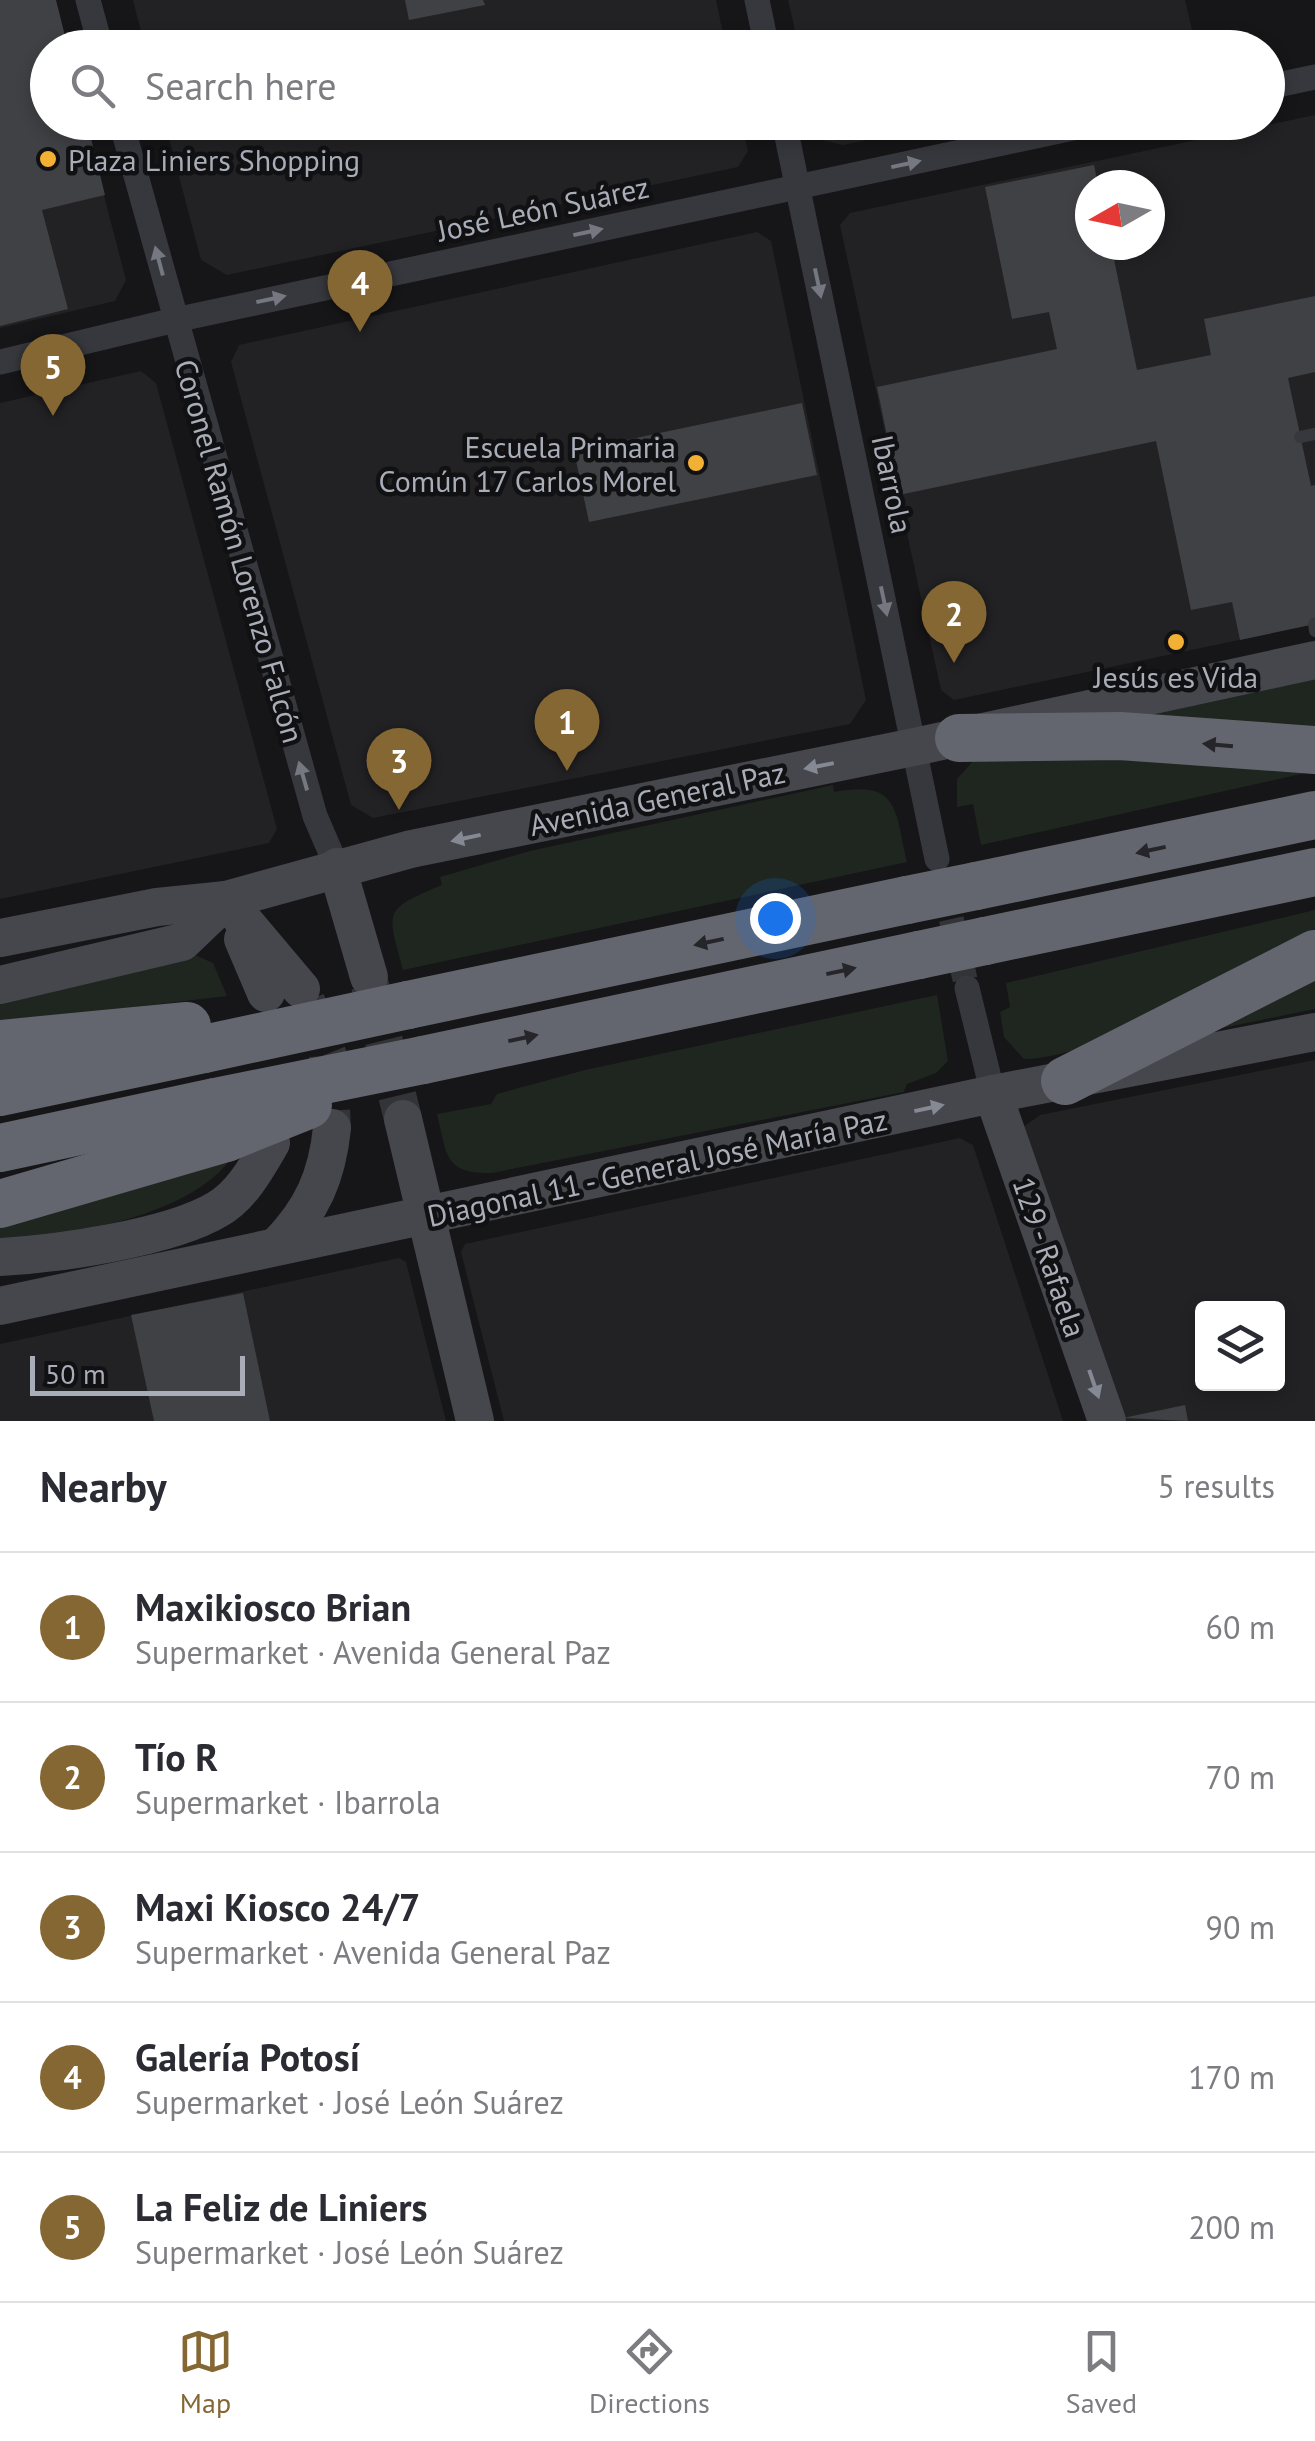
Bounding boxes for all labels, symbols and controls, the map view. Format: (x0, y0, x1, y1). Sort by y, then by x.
search box (30, 30, 1285, 140)
icon: search (65, 58, 120, 113)
text: Search here (145, 61, 337, 110)
place label: Plaza Liniers Shopping (68, 140, 360, 179)
marker: Plaza Liniers Shopping (37, 148, 59, 170)
one-way arrow (891, 156, 922, 171)
street label: José León Suárez (432, 167, 652, 250)
north arrow (1075, 170, 1165, 260)
one-way arrow (573, 223, 604, 239)
one-way arrow (151, 245, 166, 276)
pin: 4 (328, 250, 392, 332)
one-way arrow (811, 268, 827, 299)
one-way arrow (255, 291, 286, 307)
pin: 5 (20, 334, 86, 416)
street label: Coronel Ramón Lorenzo Falcón (166, 355, 314, 747)
place label: Escuela Primaria Común 17 Carlos Morel (379, 427, 676, 500)
street label: Ibarrola (864, 431, 922, 537)
marker: Escuela Primaria Común 17 Carlos Morel (685, 452, 707, 474)
pin: 2 (922, 580, 986, 663)
one-way arrow (877, 586, 892, 617)
marker: Jesús es Vida (1165, 631, 1187, 653)
place label: Jesús es Vida (1092, 657, 1258, 696)
pin: 1 (534, 688, 600, 771)
pin: 3 (366, 728, 432, 810)
one-way arrow (1201, 736, 1233, 752)
street label: Avenida General Paz (526, 752, 788, 844)
one-way arrow (802, 759, 834, 774)
one-way arrow (295, 760, 311, 791)
one-way arrow (450, 830, 481, 846)
one-way arrow (1135, 842, 1166, 858)
your location (750, 893, 801, 944)
one-way arrow (693, 934, 724, 950)
one-way arrow (826, 963, 857, 979)
one-way arrow (508, 1030, 539, 1046)
street label: Diagonal 11 - General José María Paz (424, 1099, 890, 1235)
one-way arrow (914, 1100, 945, 1115)
street label: 129 - Rafaela (1004, 1172, 1096, 1342)
map controls (1195, 1301, 1285, 1391)
button: layers (1195, 1301, 1285, 1391)
scale bar (30, 1351, 245, 1396)
text: 50 m (45, 1355, 106, 1392)
one-way arrow (1087, 1370, 1102, 1400)
text: Nearby (40, 1459, 167, 1514)
text: 5 results (1157, 1465, 1275, 1507)
text: Maxikiosco Brian (135, 1582, 411, 1631)
text: 1 (63, 1606, 82, 1648)
text: 60 m (1206, 1606, 1275, 1648)
text: Supermarket · Avenida General Paz (135, 1631, 611, 1673)
text: Tío R (135, 1732, 218, 1781)
text: 2 (63, 1756, 82, 1798)
text: 70 m (1206, 1756, 1275, 1798)
text: Supermarket · Ibarrola (135, 1781, 441, 1823)
text: Maxi Kiosco 24/7 (135, 1882, 420, 1931)
text: 3 (63, 1906, 82, 1948)
text: 90 m (1206, 1906, 1275, 1948)
text: Supermarket · Avenida General Paz (135, 1931, 611, 1973)
text: Galería Potosí (135, 2032, 360, 2081)
text: 4 (63, 2056, 82, 2098)
text: 170 m (1188, 2056, 1275, 2098)
text: Supermarket · José León Suárez (135, 2081, 564, 2123)
text: La Feliz de Liniers (135, 2182, 428, 2231)
text: 5 (63, 2206, 82, 2248)
text: 200 m (1188, 2206, 1275, 2248)
text: Supermarket · José León Suárez (135, 2231, 564, 2273)
tab: Map (178, 2324, 233, 2421)
tab: Directions (589, 2324, 710, 2421)
tab: Saved (1066, 2324, 1137, 2421)

